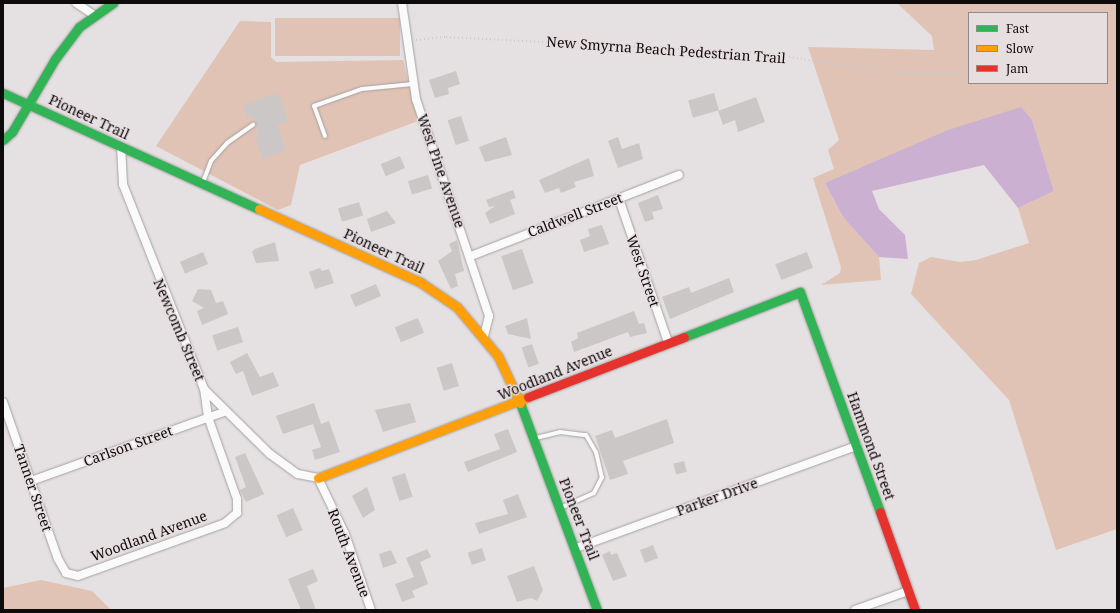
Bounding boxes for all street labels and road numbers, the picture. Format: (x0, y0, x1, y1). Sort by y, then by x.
street label: New Smyrna Beach Pedestrian Trail (546, 33, 786, 67)
street label: Pioneer Trail (46, 91, 132, 143)
street label: West Pine Avenue (414, 112, 468, 230)
street label: Caldwell Street (525, 189, 625, 241)
street label: Pioneer Trail (341, 225, 427, 277)
street label: West Street (623, 233, 663, 309)
street label: Newcomb Street (150, 276, 208, 384)
street label: Woodland Avenue (495, 342, 615, 404)
street label: Hammond Street (844, 390, 898, 502)
street label: Carlson Street (81, 422, 175, 470)
street label: Tanner Street (10, 442, 56, 534)
street label: Parker Drive (674, 474, 760, 520)
street label: Pioneer Trail (556, 475, 602, 563)
street label: Routh Avenue (324, 506, 374, 600)
street label: Woodland Avenue (89, 507, 209, 565)

